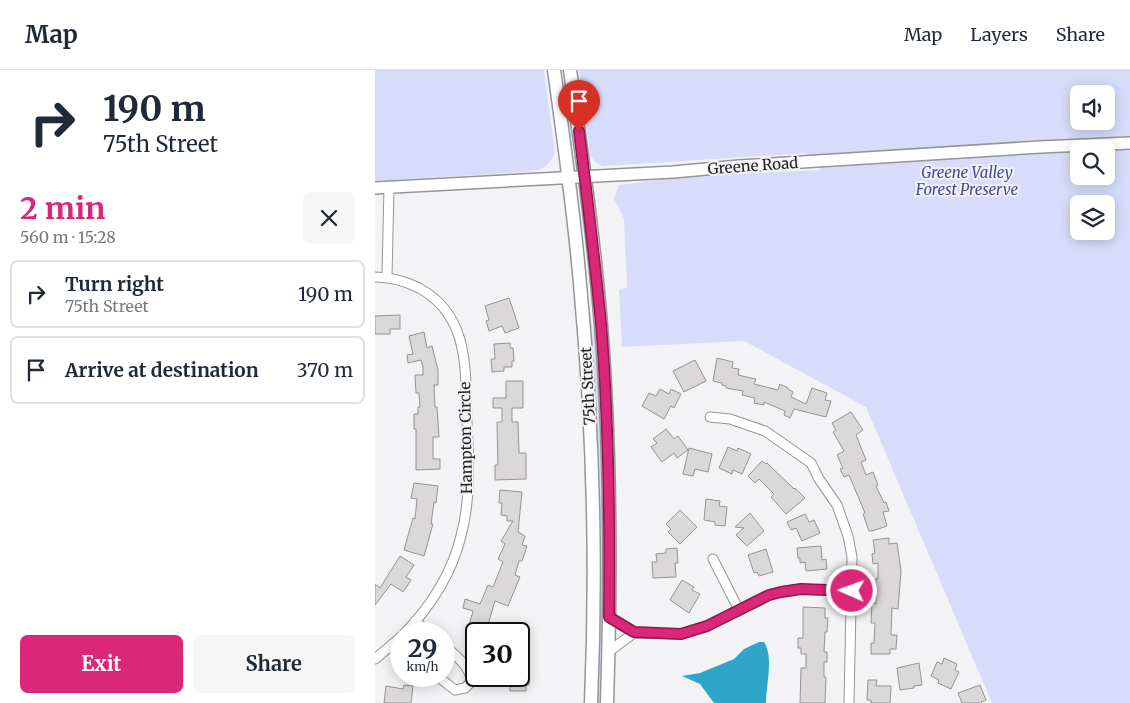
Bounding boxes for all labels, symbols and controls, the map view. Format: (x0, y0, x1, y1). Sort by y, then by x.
text: Map (25, 19, 78, 50)
text: Map (904, 23, 942, 46)
text: Layers (970, 23, 1028, 46)
text: Share (1056, 23, 1105, 46)
pin (558, 80, 600, 131)
map controls (1070, 85, 1115, 240)
button: sound (1070, 85, 1115, 130)
text: 190 m (103, 87, 206, 131)
icon: arrive (565, 87, 593, 115)
icon: right (20, 90, 85, 155)
text: 75th Street (103, 130, 218, 158)
button: search (1070, 140, 1115, 185)
street label: Greene Road (707, 153, 799, 178)
park label: Greene Valley Forest Preserve (915, 163, 1018, 199)
text: 2 min (20, 189, 105, 227)
button: close (303, 192, 355, 244)
button: layers (1070, 195, 1115, 240)
text: 560 m · 15:28 (20, 227, 116, 247)
text: Turn right (65, 272, 164, 296)
icon: right (22, 280, 50, 308)
text: 190 m (298, 282, 353, 306)
text: 75th Street (65, 296, 149, 316)
street label: 75th Street (576, 346, 599, 426)
icon: arrive (22, 356, 50, 384)
text: Arrive at destination (65, 358, 259, 382)
text: 370 m (297, 358, 353, 382)
street label: Hampton Circle (455, 381, 476, 494)
position arrow (825, 564, 877, 616)
speed limit sign: 30 (465, 622, 530, 687)
text: 29 (408, 632, 437, 664)
button: Exit (20, 635, 183, 693)
button: Share (193, 635, 355, 693)
text: km/h (407, 659, 438, 674)

